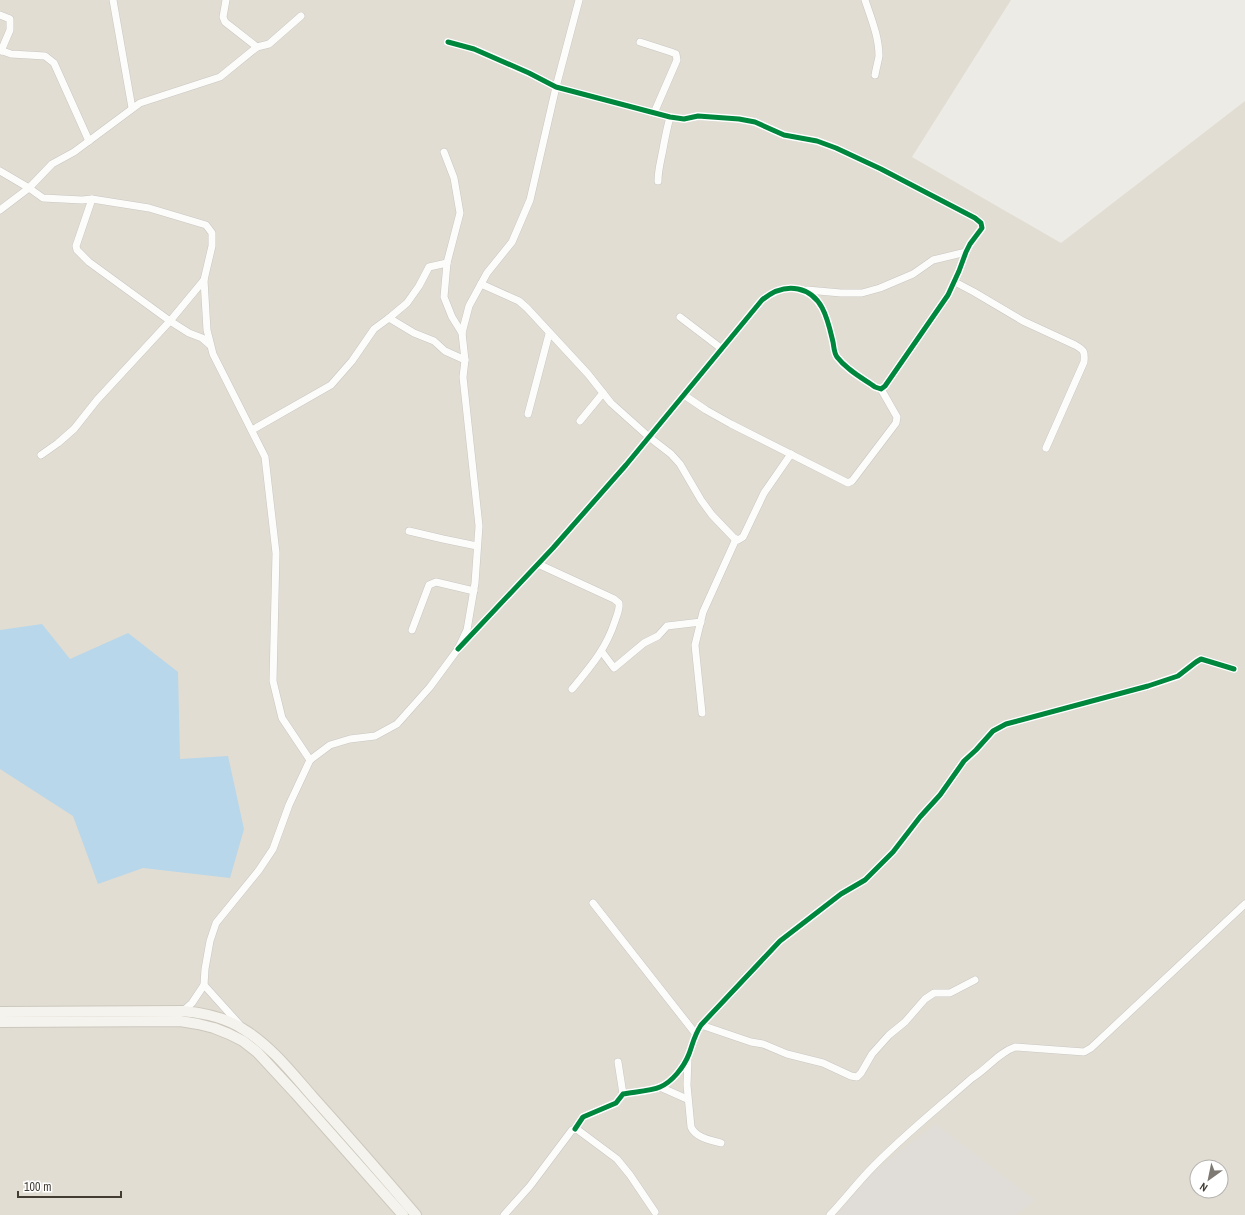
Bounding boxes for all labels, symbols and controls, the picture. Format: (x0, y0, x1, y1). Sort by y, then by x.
north arrow (1189, 1159, 1229, 1199)
scale bar (18, 1173, 121, 1199)
text: 100 m (24, 1179, 51, 1195)
text: N (1197, 1180, 1210, 1195)

